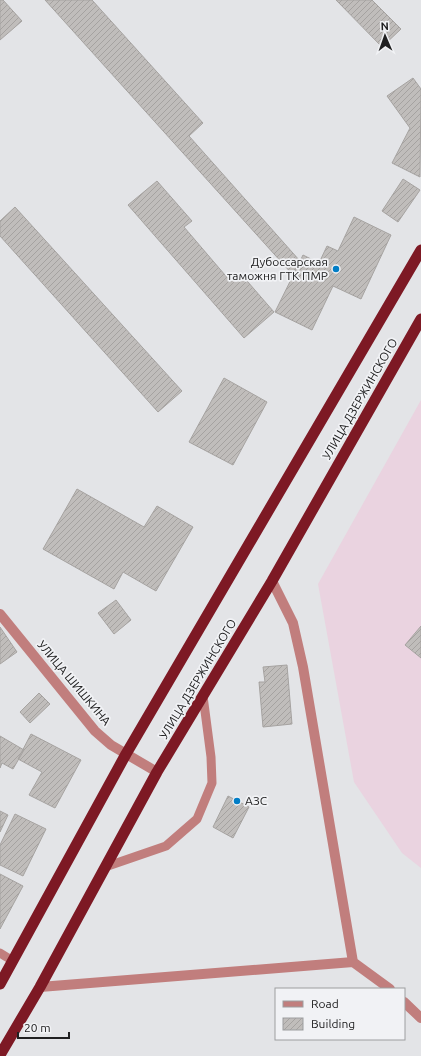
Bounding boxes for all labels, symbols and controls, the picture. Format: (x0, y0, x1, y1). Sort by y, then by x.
north arrow (365, 16, 405, 56)
text: N (380, 20, 389, 32)
place label: Дубоссарская таможня ГТК ПМР (227, 255, 328, 282)
marker: Дубоссарская таможня ГТК ПМР (331, 264, 341, 274)
street label: УЛИЦА ДЗЕРЖИНСКОГО (320, 336, 400, 461)
street label: УЛИЦА ДЗЕРЖИНСКОГО (157, 617, 239, 741)
street label: УЛИЦА ШИШКИНА (35, 638, 114, 728)
place label: АЗС (245, 794, 268, 807)
marker: АЗС (232, 796, 242, 806)
legend (275, 988, 405, 1040)
text: Road (311, 997, 339, 1010)
scale bar (18, 1014, 69, 1040)
text: Building (311, 1017, 355, 1030)
text: 20 m (24, 1021, 51, 1034)

